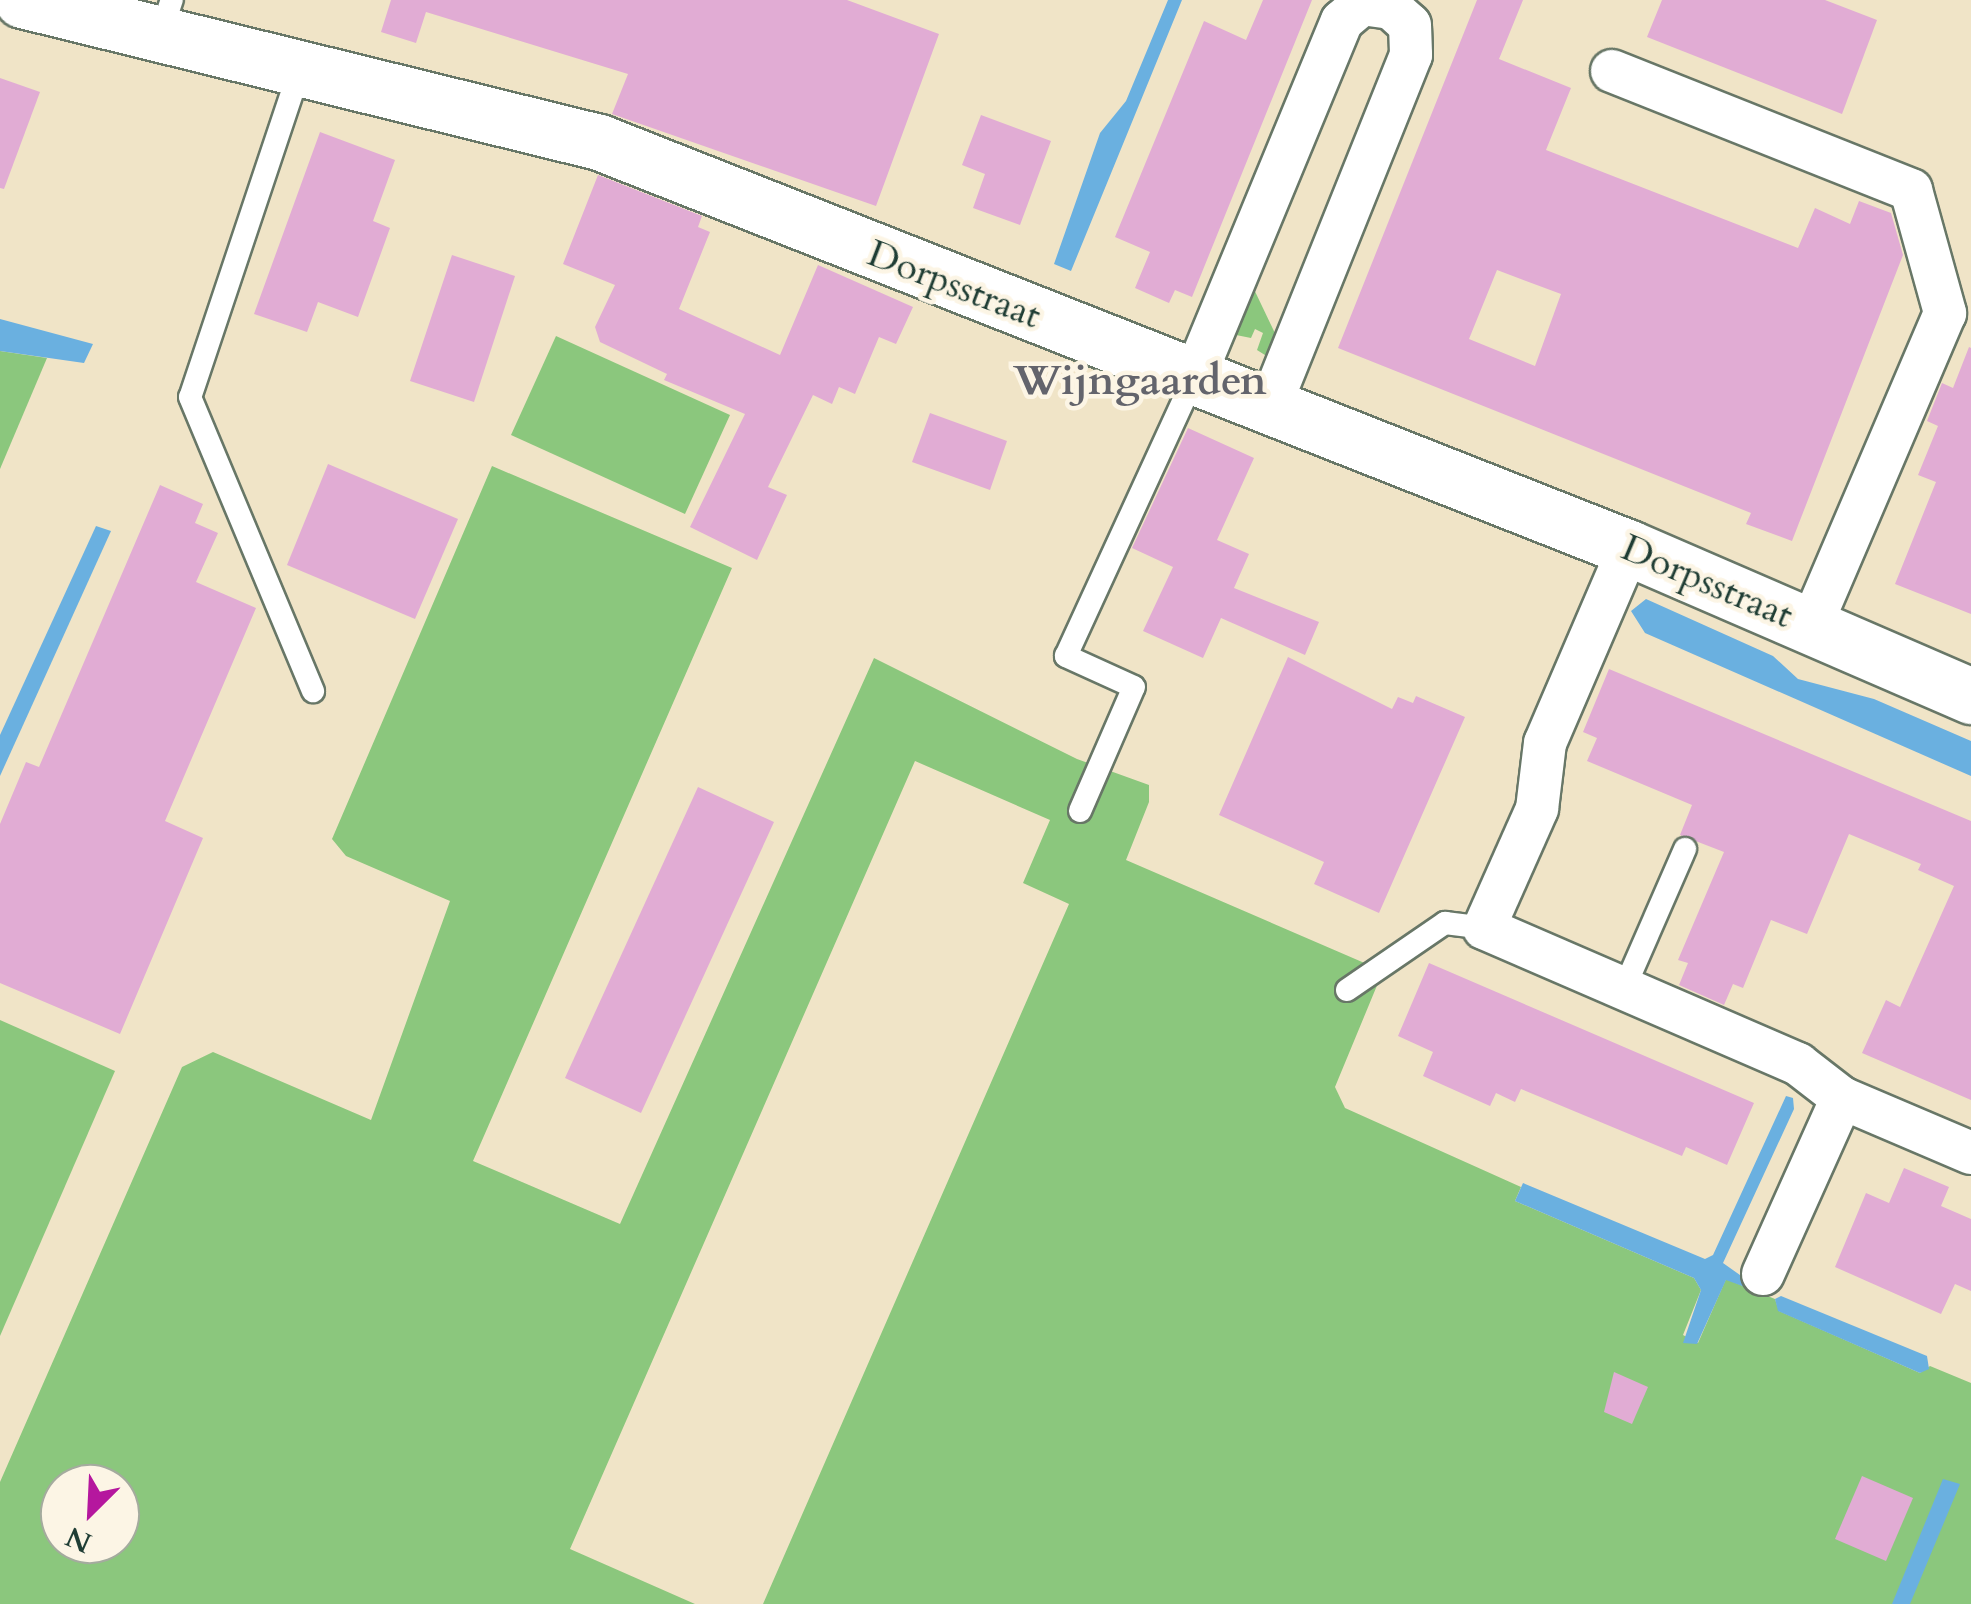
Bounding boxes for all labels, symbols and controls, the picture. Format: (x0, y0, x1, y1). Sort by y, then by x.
street label: Dorpsstraat (861, 231, 1047, 339)
district label: Wijngaarden (1013, 356, 1267, 406)
street label: Dorpsstraat (1614, 526, 1800, 638)
north arrow (40, 1464, 140, 1564)
text: N (60, 1517, 97, 1562)

